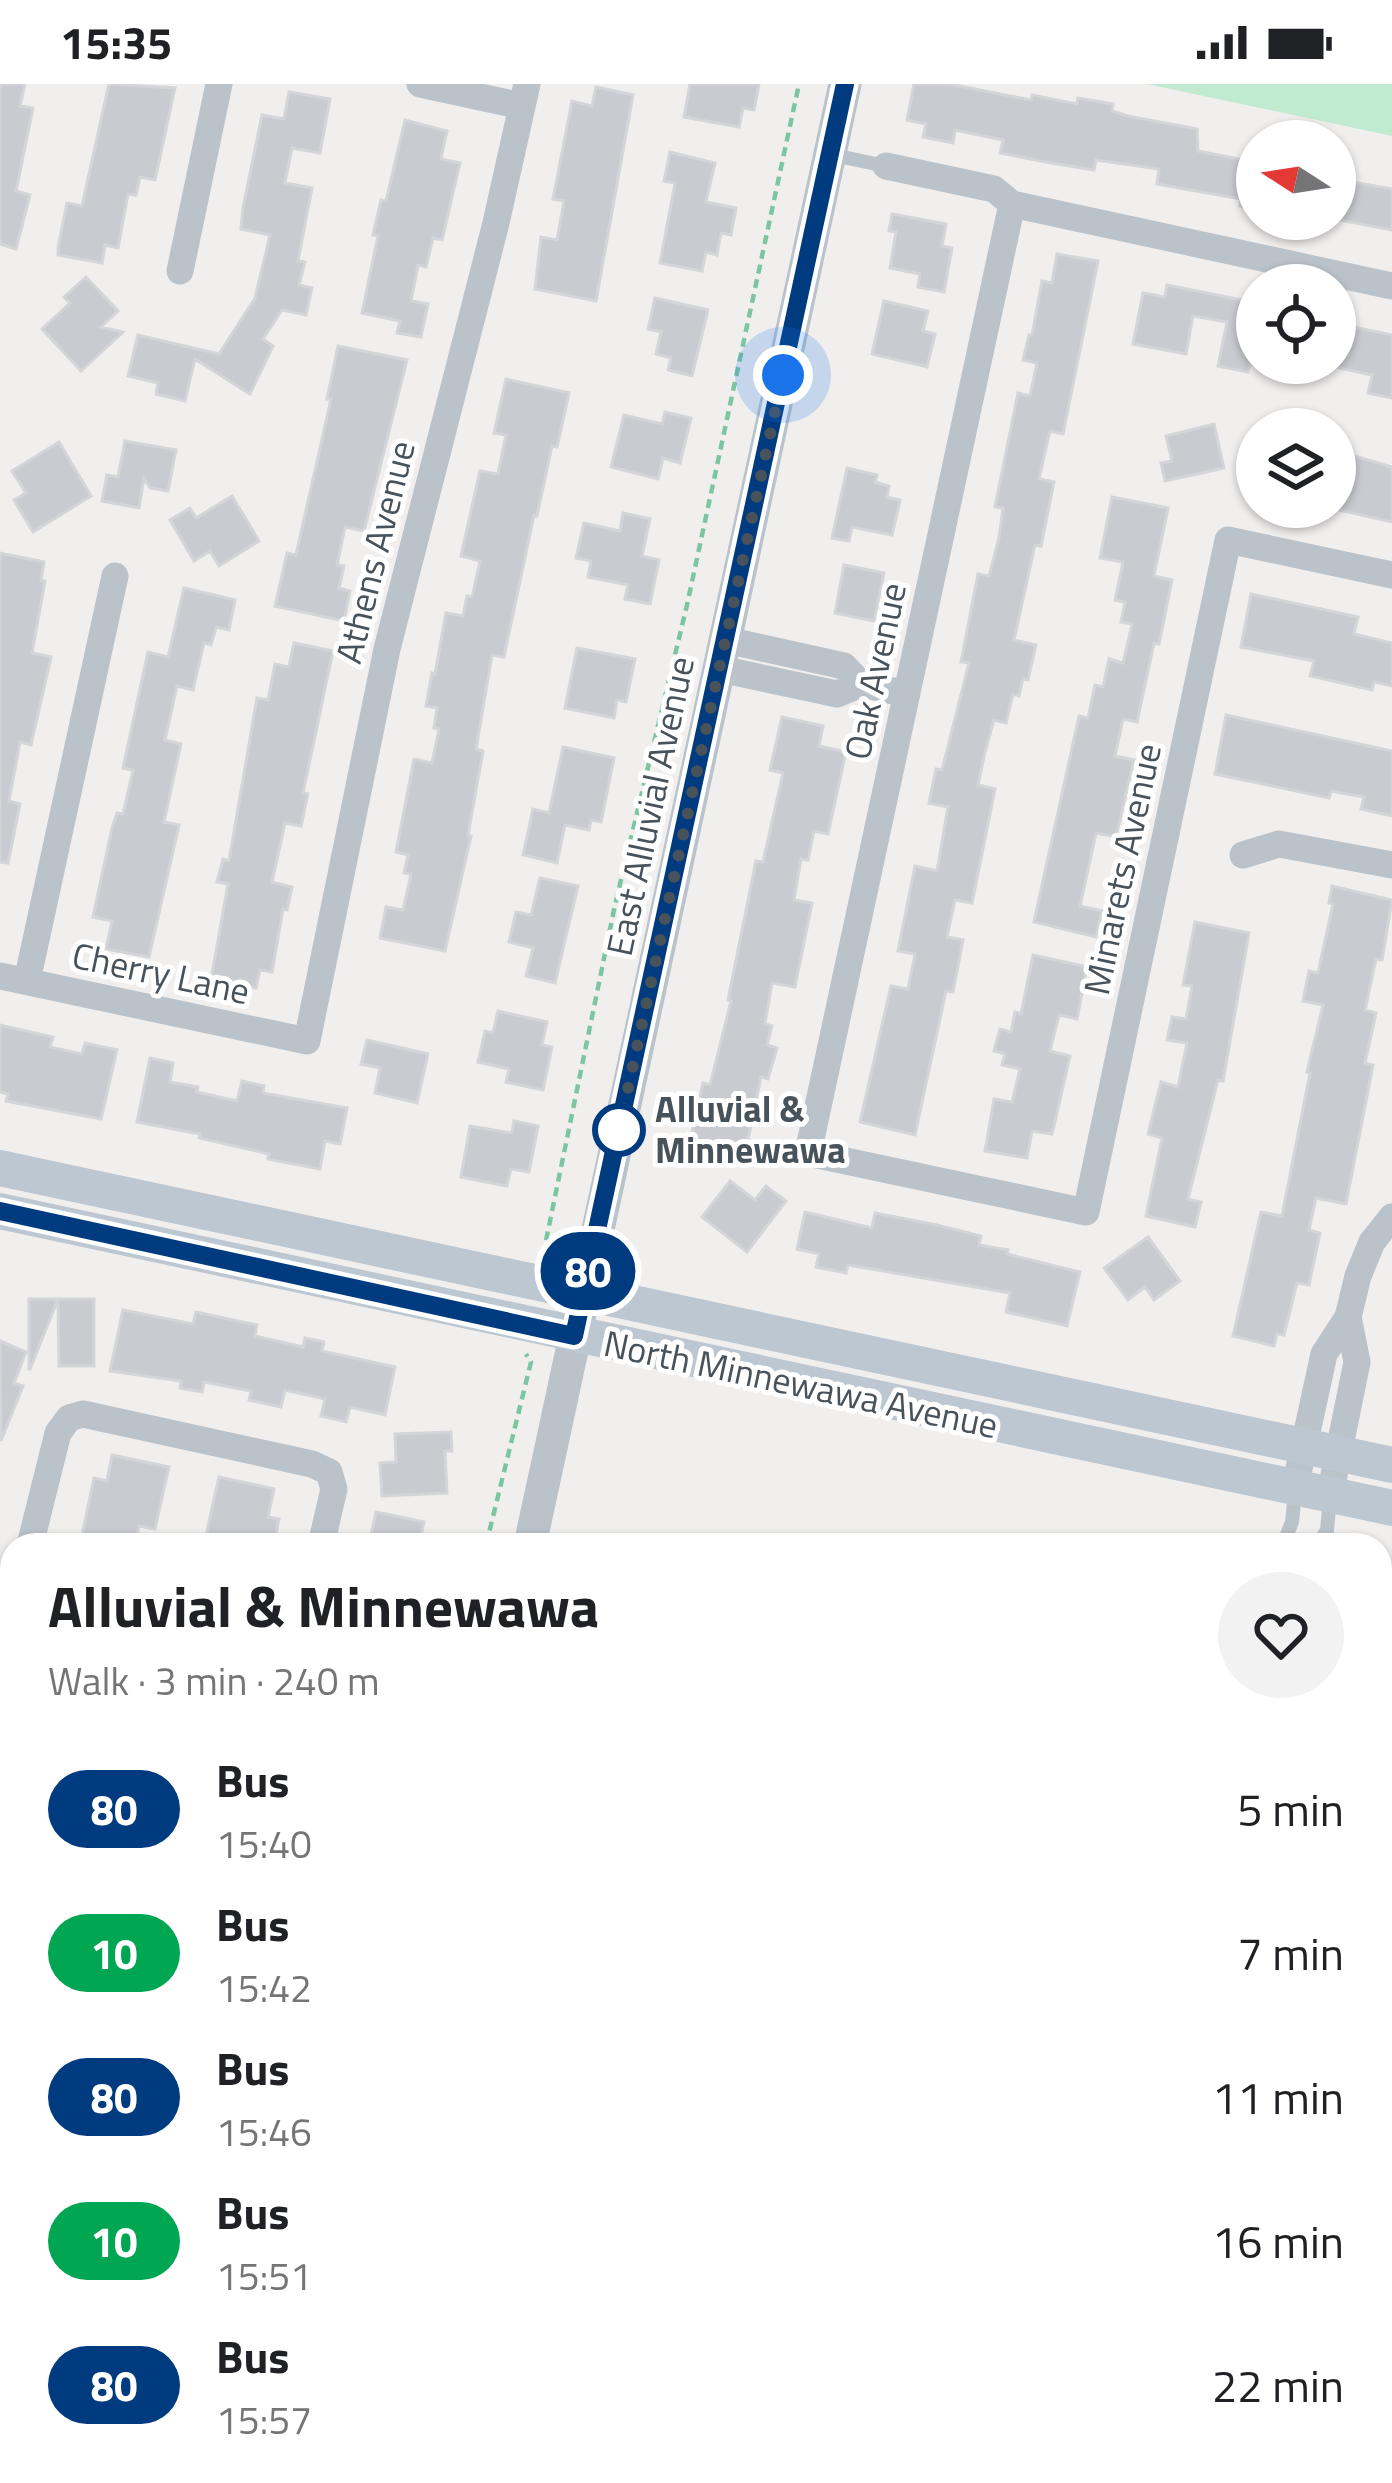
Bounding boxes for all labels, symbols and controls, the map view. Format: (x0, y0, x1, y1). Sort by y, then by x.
text: 15:35 (60, 8, 172, 76)
north arrow (1236, 120, 1356, 240)
map controls (1236, 120, 1356, 528)
button: locate (1236, 264, 1356, 384)
your location (753, 345, 813, 405)
button: layers (1236, 408, 1356, 528)
street label: Athens Avenue (320, 435, 429, 669)
street label: Oak Avenue (829, 577, 920, 764)
street label: East Alluvial Avenue (591, 651, 708, 961)
street label: Minarets Avenue (1068, 738, 1175, 1000)
street label: Cherry Lane (67, 927, 255, 1018)
place label: Alluvial & Minnewawa (655, 1081, 846, 1177)
marker: Alluvial & Minnewawa (594, 1105, 644, 1155)
line badge: 80 (534, 1232, 642, 1310)
text: 80 (564, 1239, 612, 1303)
street label: North Minnewawa Avenue (599, 1315, 1003, 1452)
text: Alluvial & Minnewawa (48, 1562, 599, 1649)
button: heart (1218, 1572, 1344, 1698)
text: Walk · 3 min · 240 m (48, 1651, 380, 1710)
text: Bus (216, 1746, 290, 1814)
text: 5 min (1237, 1775, 1344, 1843)
text: 80 (90, 1777, 138, 1841)
text: 15:40 (216, 1814, 312, 1873)
text: Bus (216, 1890, 290, 1958)
text: 7 min (1237, 1919, 1344, 1987)
text: 10 (90, 1921, 138, 1985)
text: 15:42 (216, 1958, 312, 2017)
text: Bus (216, 2034, 290, 2102)
text: 11 min (1212, 2063, 1344, 2131)
text: 80 (90, 2065, 138, 2129)
text: 15:46 (216, 2102, 312, 2161)
text: Bus (216, 2178, 290, 2246)
text: 16 min (1212, 2207, 1344, 2275)
text: 10 (90, 2209, 138, 2273)
text: 15:51 (216, 2246, 312, 2305)
text: Bus (216, 2322, 290, 2390)
text: 22 min (1212, 2351, 1344, 2419)
text: 80 (90, 2353, 138, 2417)
text: 15:57 (216, 2390, 312, 2449)

